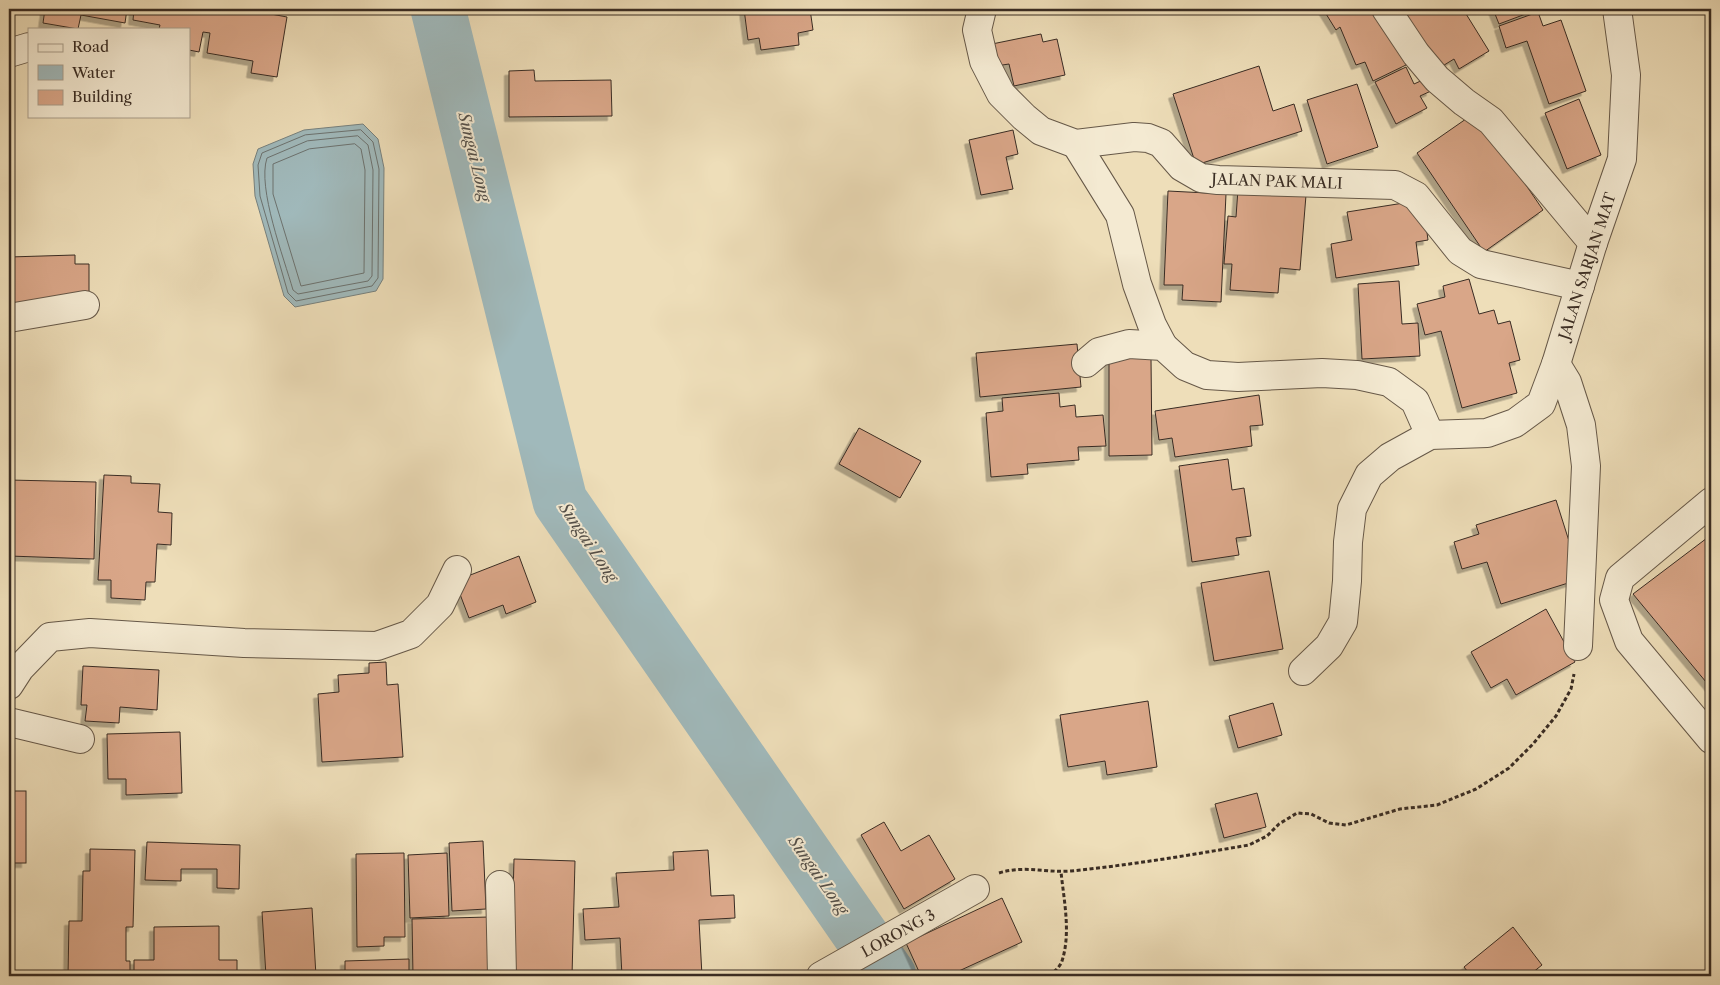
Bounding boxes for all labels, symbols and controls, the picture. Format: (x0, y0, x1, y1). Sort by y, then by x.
legend (28, 28, 190, 118)
text: Road (72, 37, 109, 56)
text: Water (71, 63, 116, 82)
text: Building (72, 87, 132, 106)
water label: Sungai Long (454, 109, 496, 206)
street label: JALAN PAK MALI (1209, 169, 1343, 193)
street label: JALAN SARJAN MAT (1554, 189, 1620, 344)
water label: Sungai Long (555, 498, 624, 587)
water label: Sungai Long (784, 831, 854, 920)
street label: LORONG 3 (858, 905, 938, 961)

